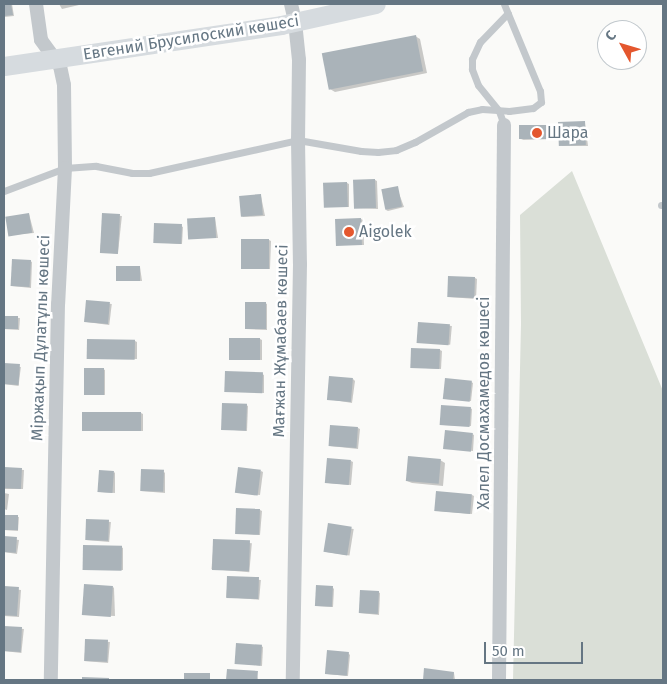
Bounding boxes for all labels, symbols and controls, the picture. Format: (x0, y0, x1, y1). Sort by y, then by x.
street label: Евгений Брусилоский көшесі (82, 11, 300, 65)
north arrow (597, 20, 647, 70)
text: С (602, 27, 620, 44)
place label: Шара (547, 123, 589, 143)
marker: Шара (531, 127, 543, 139)
place label: Aigolek (359, 222, 412, 242)
marker: Aigolek (343, 226, 355, 238)
street label: Міржақып Дұлатұлы көшесі (28, 235, 54, 441)
street label: Мағжан Жұмабаев көшесі (270, 244, 292, 438)
street label: Халел Досмахамедов көшесі (474, 297, 494, 509)
scale bar (487, 632, 586, 664)
text: 50 m (492, 642, 525, 660)

